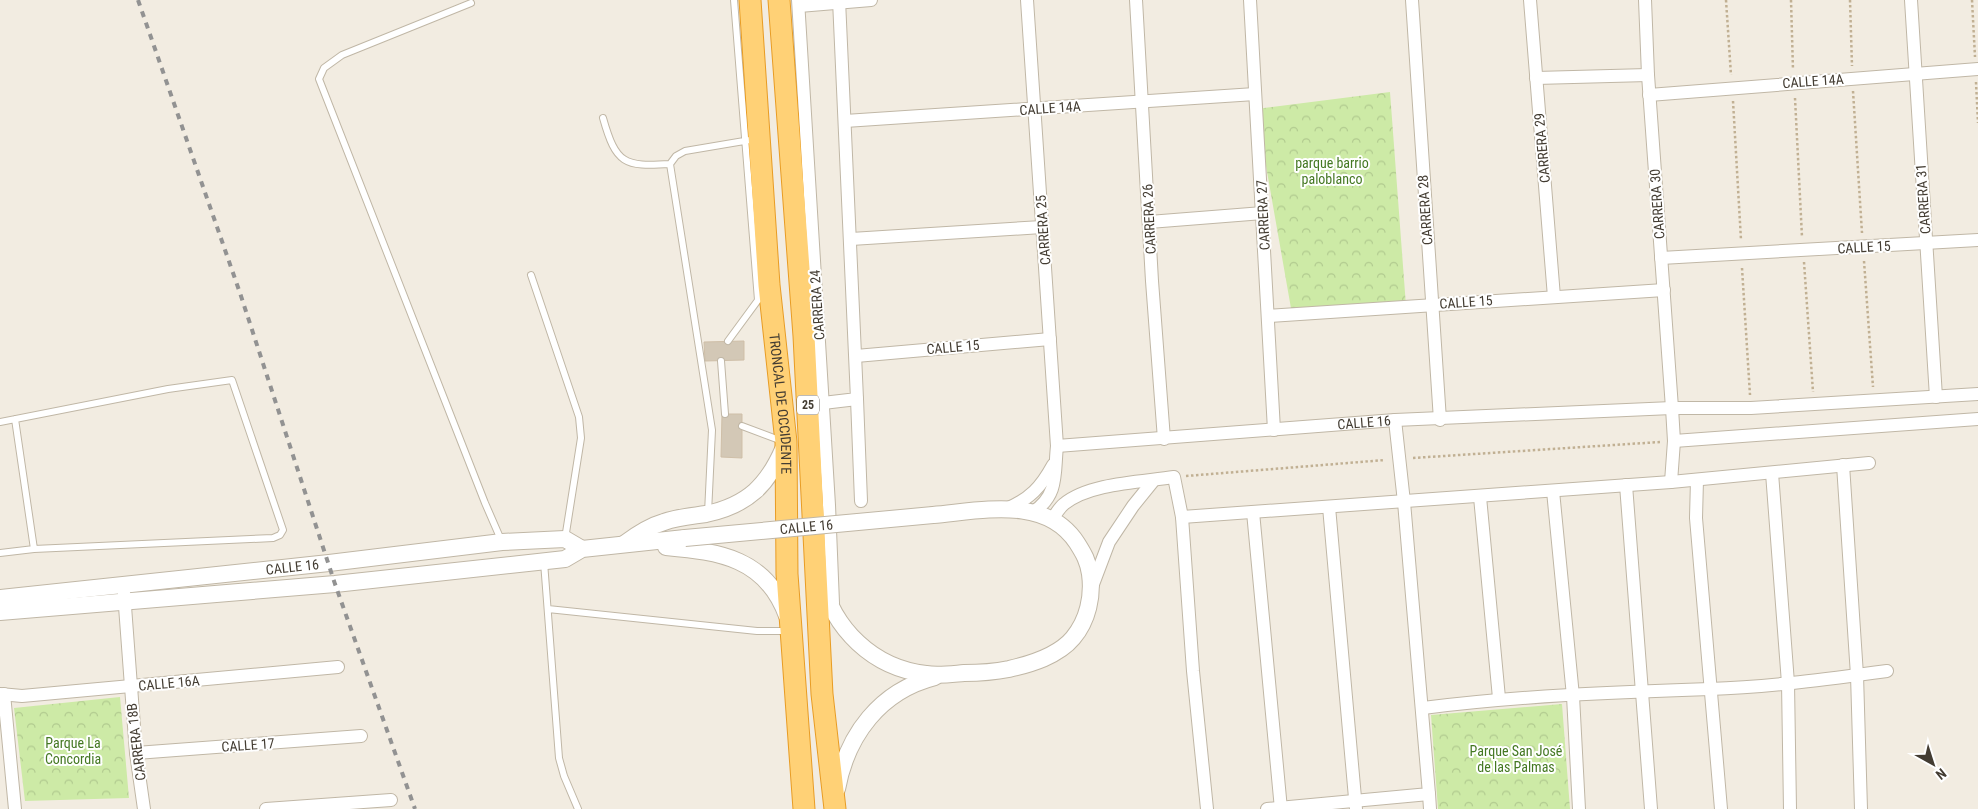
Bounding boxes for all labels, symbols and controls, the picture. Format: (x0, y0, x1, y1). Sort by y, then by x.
street label: CALLE 14A (1782, 71, 1844, 91)
street label: CALLE 14A (1019, 98, 1081, 118)
street label: CARRERA 29 (1531, 112, 1553, 184)
park label: parque barrio paloblanco (1295, 155, 1369, 187)
street label: CARRERA 31 (1913, 163, 1933, 235)
street label: CARRERA 30 (1647, 168, 1667, 240)
street label: CARRERA 28 (1415, 174, 1435, 246)
street label: CARRERA 27 (1253, 179, 1273, 251)
street label: CARRERA 26 (1139, 183, 1159, 255)
street label: CARRERA 25 (1033, 194, 1053, 266)
street label: CALLE 15 (1837, 238, 1891, 256)
street label: CARRERA 24 (807, 269, 827, 341)
street label: CALLE 15 (1439, 292, 1493, 312)
street label: TRONCAL DE OCCIDENTE (766, 332, 794, 474)
street label: CALLE 15 (926, 337, 980, 357)
road number: 25 (797, 396, 819, 414)
street label: CALLE 16 (1337, 412, 1391, 432)
street label: CALLE 16 (779, 516, 834, 537)
street label: CALLE 16 (265, 556, 320, 578)
street label: CALLE 16A (138, 672, 200, 694)
street label: CARRERA 18B (123, 702, 149, 782)
park label: Parque La Concordia (45, 735, 101, 767)
street label: CALLE 17 (221, 735, 275, 755)
north arrow (1908, 739, 1958, 789)
park label: Parque San José de las Palmas (1470, 743, 1563, 775)
text: N (1933, 765, 1950, 783)

